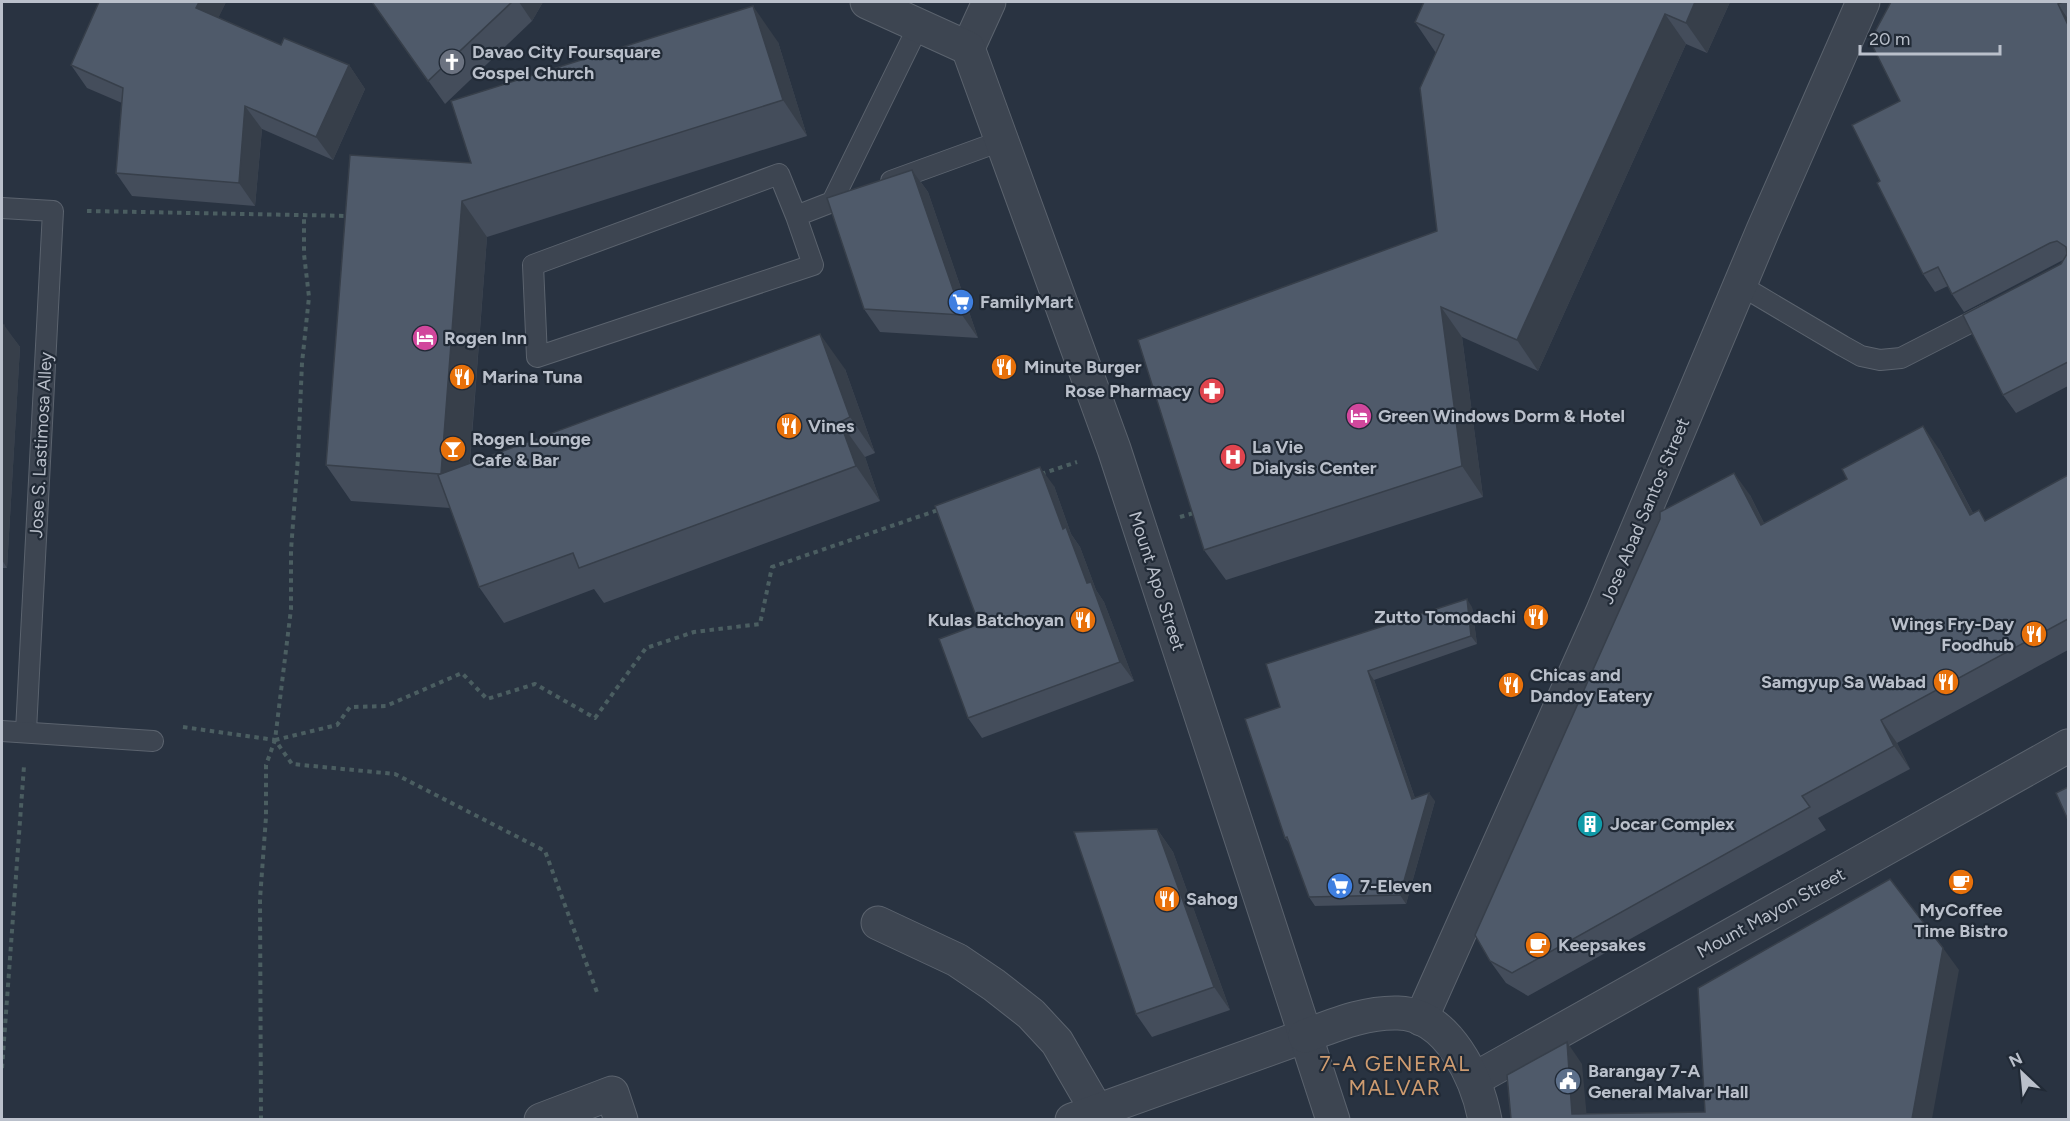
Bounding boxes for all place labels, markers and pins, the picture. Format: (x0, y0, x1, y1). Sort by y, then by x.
place label: Davao City Foursquare Gospel Church (472, 41, 661, 84)
church icon: Davao City Foursquare Gospel Church (437, 47, 467, 77)
supermarket icon: FamilyMart (946, 287, 976, 317)
place label: FamilyMart (980, 291, 1074, 313)
hotel icon: Rogen Inn (410, 323, 440, 353)
place label: Rogen Inn (444, 327, 527, 349)
restaurant icon: Minute Burger (989, 352, 1019, 382)
place label: Minute Burger (1024, 356, 1142, 378)
restaurant icon: Marina Tuna (447, 362, 477, 392)
place label: Marina Tuna (482, 366, 583, 388)
pharmacy icon: Rose Pharmacy (1197, 376, 1227, 406)
place label: Rose Pharmacy (1065, 380, 1193, 402)
hotel icon: Green Windows Dorm & Hotel (1344, 401, 1374, 431)
place label: Green Windows Dorm & Hotel (1378, 405, 1625, 427)
restaurant icon: Vines (774, 411, 804, 441)
place label: Vines (808, 415, 855, 437)
place label: Rogen Lounge Cafe & Bar (472, 428, 591, 471)
bar icon: Rogen Lounge Cafe & Bar (438, 434, 468, 464)
place label: La Vie Dialysis Center (1252, 436, 1377, 479)
hospital icon: La Vie Dialysis Center (1218, 442, 1248, 472)
restaurant icon: Zutto Tomodachi (1521, 602, 1551, 632)
restaurant icon: Kulas Batchoyan (1068, 605, 1098, 635)
place label: Zutto Tomodachi (1374, 606, 1516, 628)
place label: Kulas Batchoyan (927, 609, 1064, 631)
place label: Wings Fry-Day Foodhub (1891, 613, 2015, 656)
restaurant icon: Wings Fry-Day Foodhub (2019, 619, 2049, 649)
place label: Chicas and Dandoy Eatery (1530, 664, 1653, 707)
restaurant icon: Samgyup Sa Wabad (1931, 667, 1961, 697)
restaurant icon: Chicas and Dandoy Eatery (1496, 670, 1526, 700)
place label: Samgyup Sa Wabad (1761, 671, 1926, 693)
building icon: Jocar Complex (1575, 809, 1605, 839)
place label: Jocar Complex (1610, 813, 1735, 835)
cafe icon: MyCoffee Time Bistro (1946, 867, 1976, 897)
supermarket icon: 7-Eleven (1325, 871, 1355, 901)
place label: 7-Eleven (1360, 875, 1432, 897)
restaurant icon: Sahog (1152, 884, 1182, 914)
place label: Sahog (1186, 888, 1238, 910)
place label: MyCoffee Time Bistro (1914, 899, 2008, 942)
cafe icon: Keepsakes (1523, 930, 1553, 960)
place label: Keepsakes (1558, 934, 1646, 956)
place label: Barangay 7-A General Malvar Hall (1588, 1060, 1749, 1103)
public building icon: Barangay 7-A General Malvar Hall (1553, 1066, 1583, 1096)

